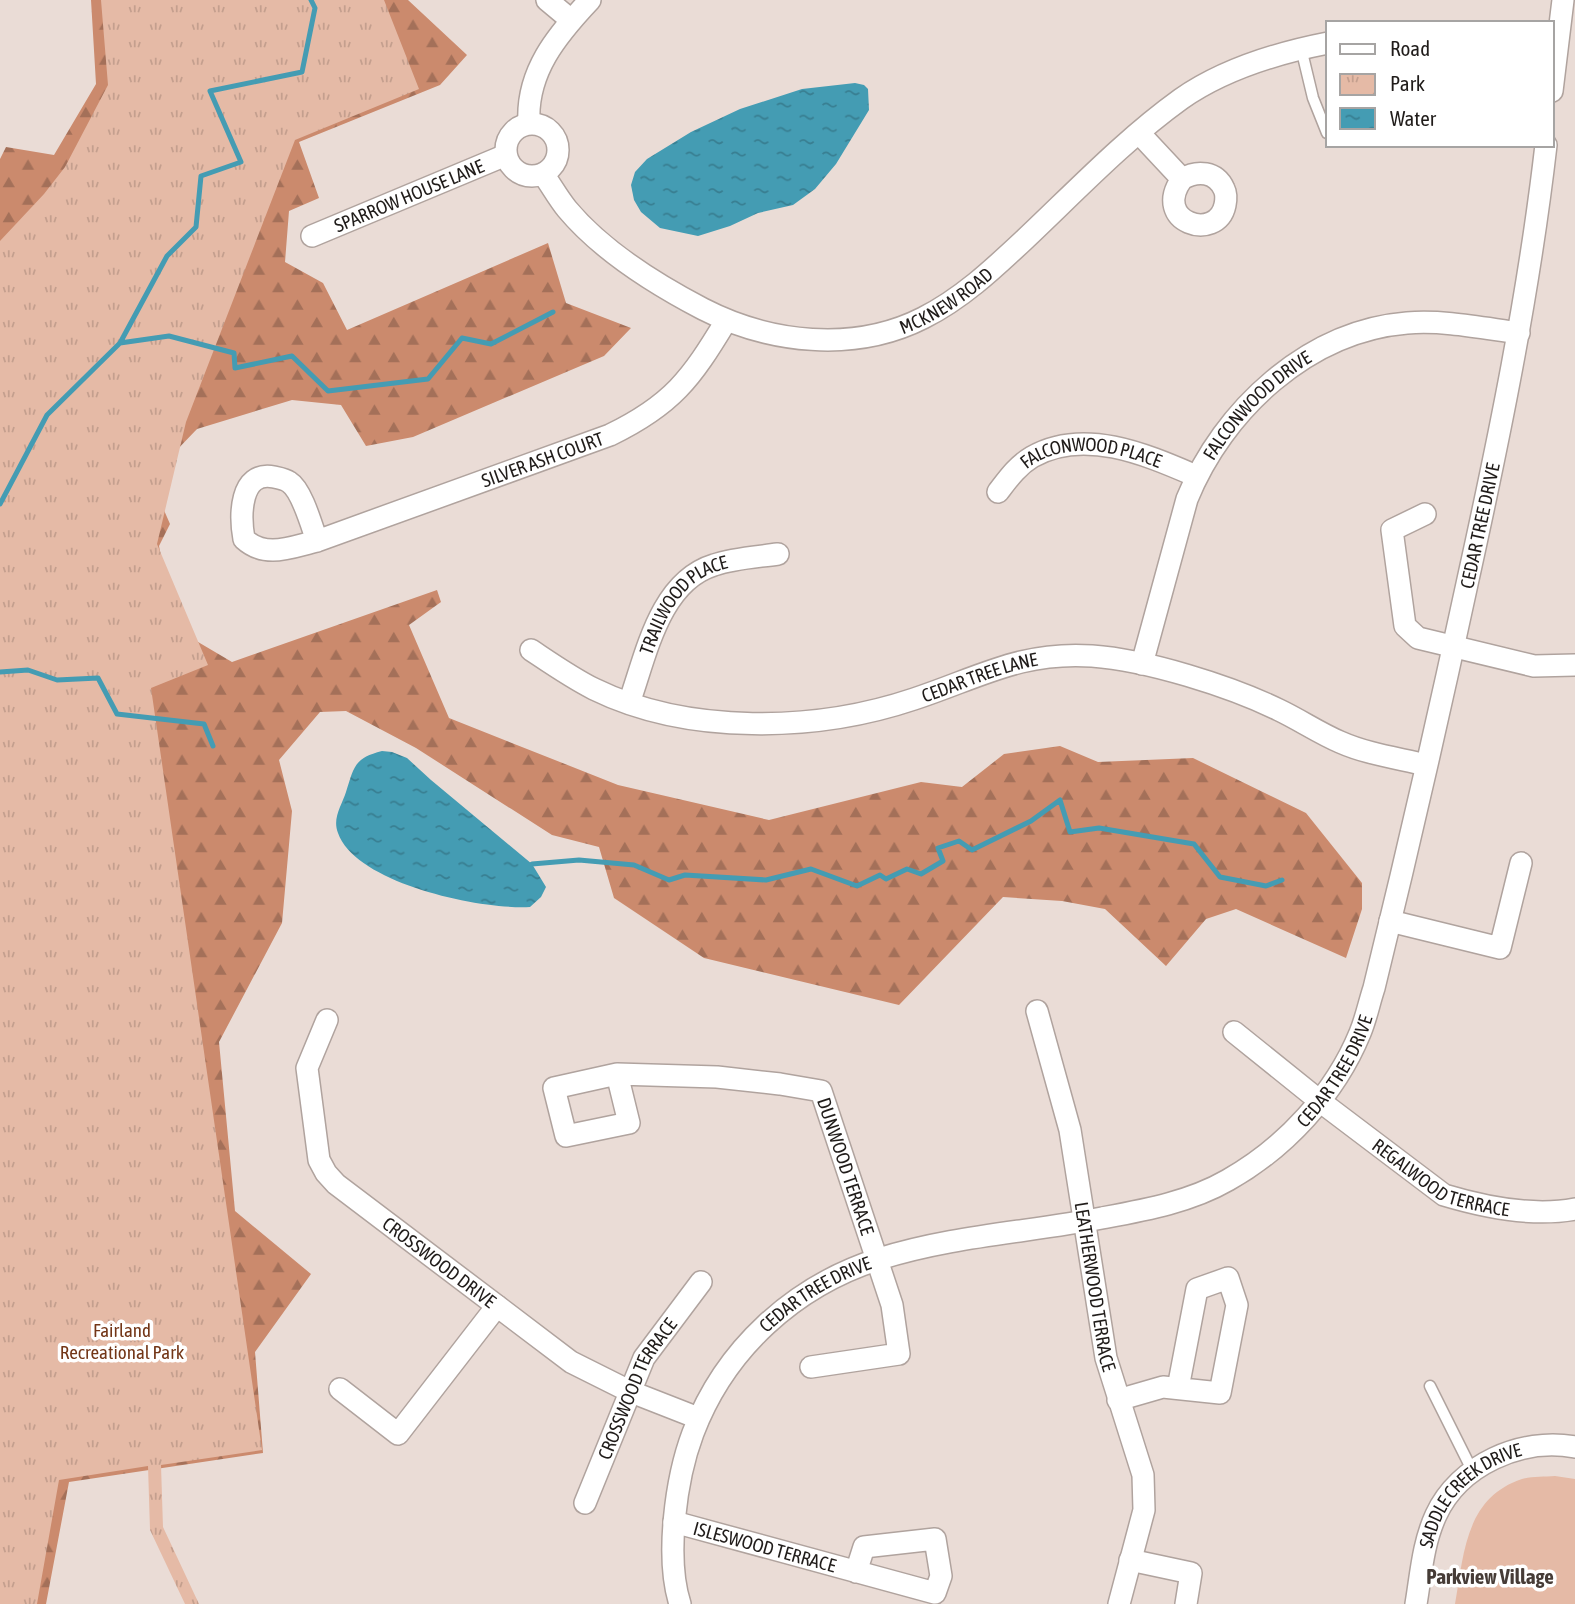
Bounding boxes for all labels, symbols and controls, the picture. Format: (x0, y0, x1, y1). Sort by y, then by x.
legend (1326, 21, 1554, 147)
text: Road (1390, 36, 1430, 60)
text: Park (1390, 71, 1425, 95)
text: Water (1390, 106, 1437, 130)
street label: SPARROW HOUSE LANE (331, 155, 487, 237)
street label: MCKNEW ROAD (896, 263, 997, 338)
street label: FALCONWOOD DRIVE (1198, 346, 1315, 464)
street label: SILVER ASH COURT (478, 427, 607, 492)
street label: FALCONWOOD PLACE (1015, 433, 1165, 473)
street label: CEDAR TREE DRIVE (1455, 461, 1504, 591)
street label: TRAILWOOD PLACE (635, 551, 730, 657)
street label: CEDAR TREE LANE (919, 648, 1039, 707)
street label: CEDAR TREE DRIVE (1292, 1012, 1377, 1131)
street label: DUNWOOD TERRACE (813, 1095, 879, 1238)
street label: REGALWOOD TERRACE (1368, 1134, 1511, 1220)
street label: LEATHERWOOD TERRACE (1070, 1200, 1121, 1374)
street label: CROSSWOOD DRIVE (378, 1212, 500, 1312)
street label: CEDAR TREE DRIVE (754, 1252, 874, 1337)
street label: CROSSWOOD TERRACE (593, 1314, 681, 1462)
park label: Fairland Recreational Park (60, 1319, 185, 1363)
street label: SADDLE CREEK DRIVE (1415, 1438, 1524, 1550)
street label: ISLESWOOD TERRACE (691, 1517, 838, 1577)
district label: Parkview Village (1426, 1564, 1554, 1588)

